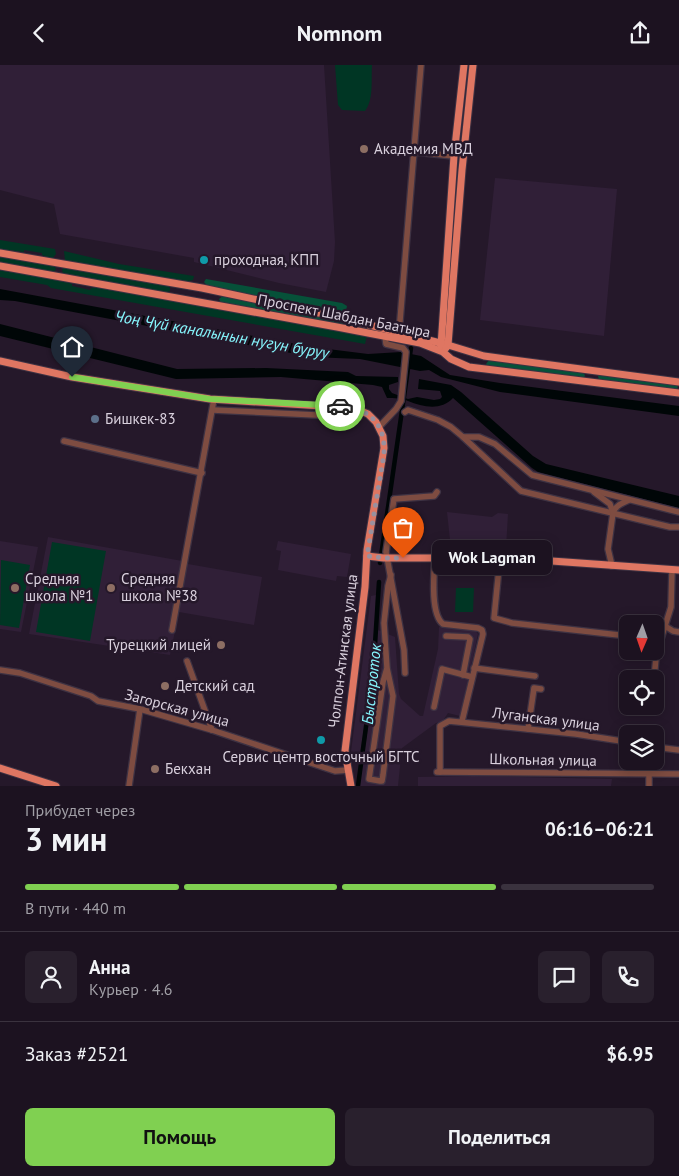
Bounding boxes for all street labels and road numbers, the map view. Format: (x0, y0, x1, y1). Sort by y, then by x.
street label: Проспект Шабдан Баатыра (256, 289, 432, 342)
street label: Чолпон-Атинская улица (324, 573, 361, 729)
street label: Загорская улица (123, 684, 232, 731)
street label: Луганская улица (490, 702, 601, 735)
street label: Школьная улица (489, 749, 597, 770)

